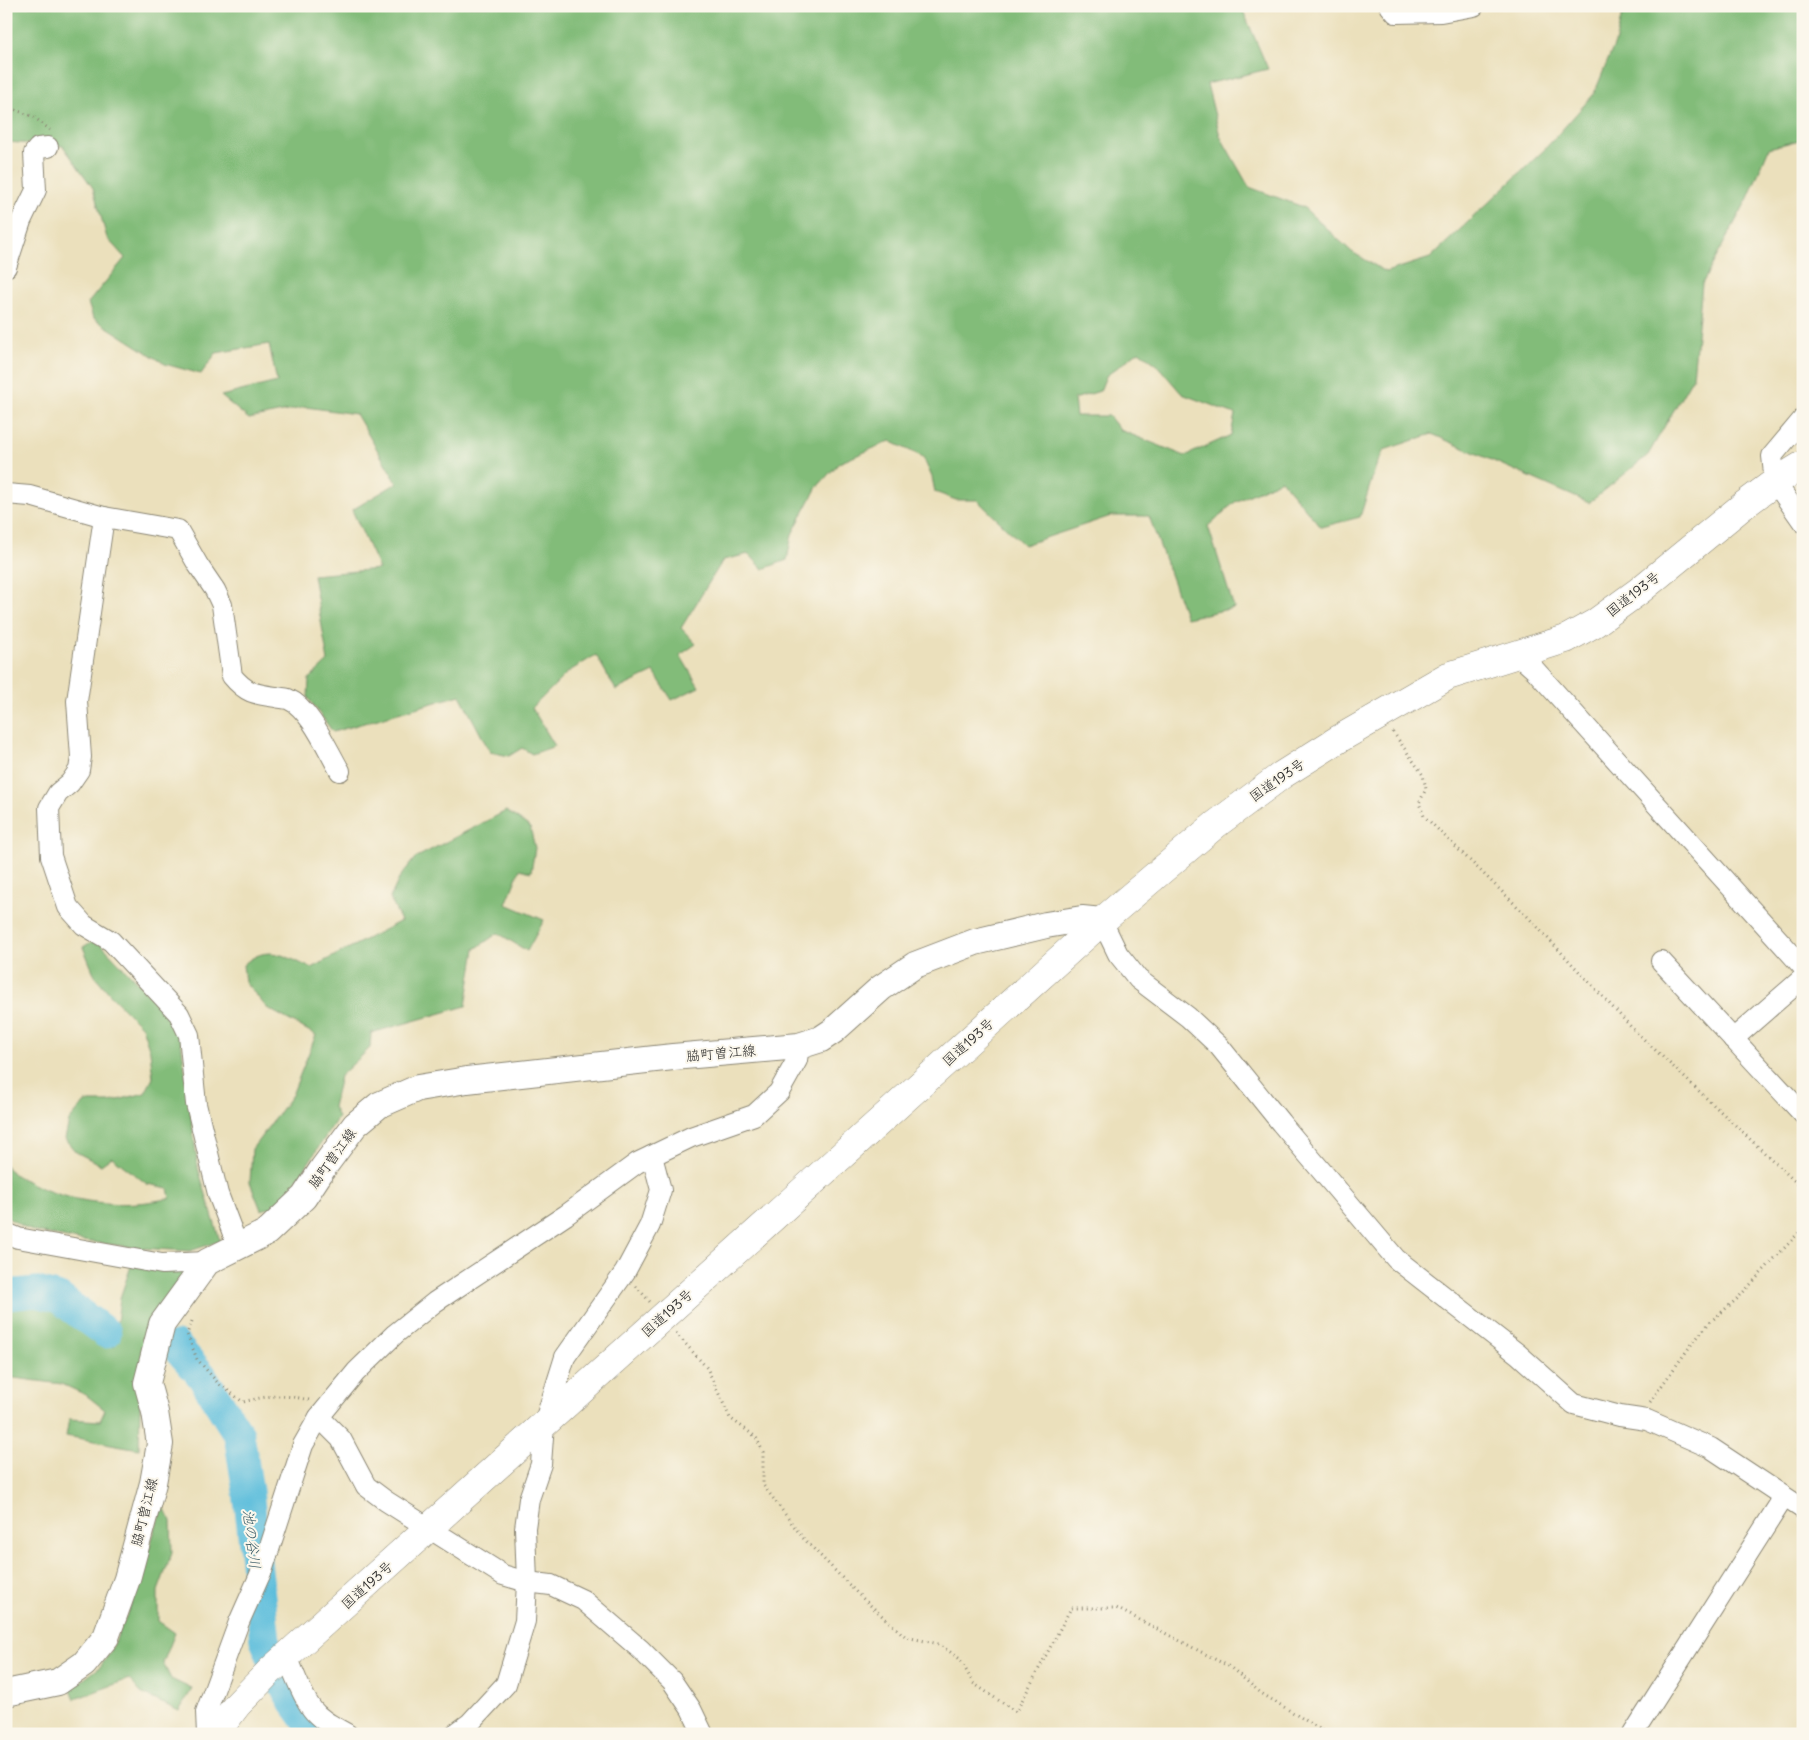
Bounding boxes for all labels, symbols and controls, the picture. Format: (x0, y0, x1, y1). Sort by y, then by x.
street label: 国道193号 (1602, 567, 1664, 621)
street label: 国道193号 (1246, 754, 1308, 806)
street label: 国道193号 (938, 1014, 998, 1070)
street label: 脇町曽江線 (685, 1041, 757, 1065)
street label: 脇町曽江線 (304, 1124, 360, 1192)
street label: 国道193号 (637, 1285, 697, 1341)
street label: 脇町曽江線 (127, 1476, 161, 1548)
water label: 池の谷川 (239, 1508, 265, 1570)
street label: 国道193号 (337, 1557, 397, 1613)

